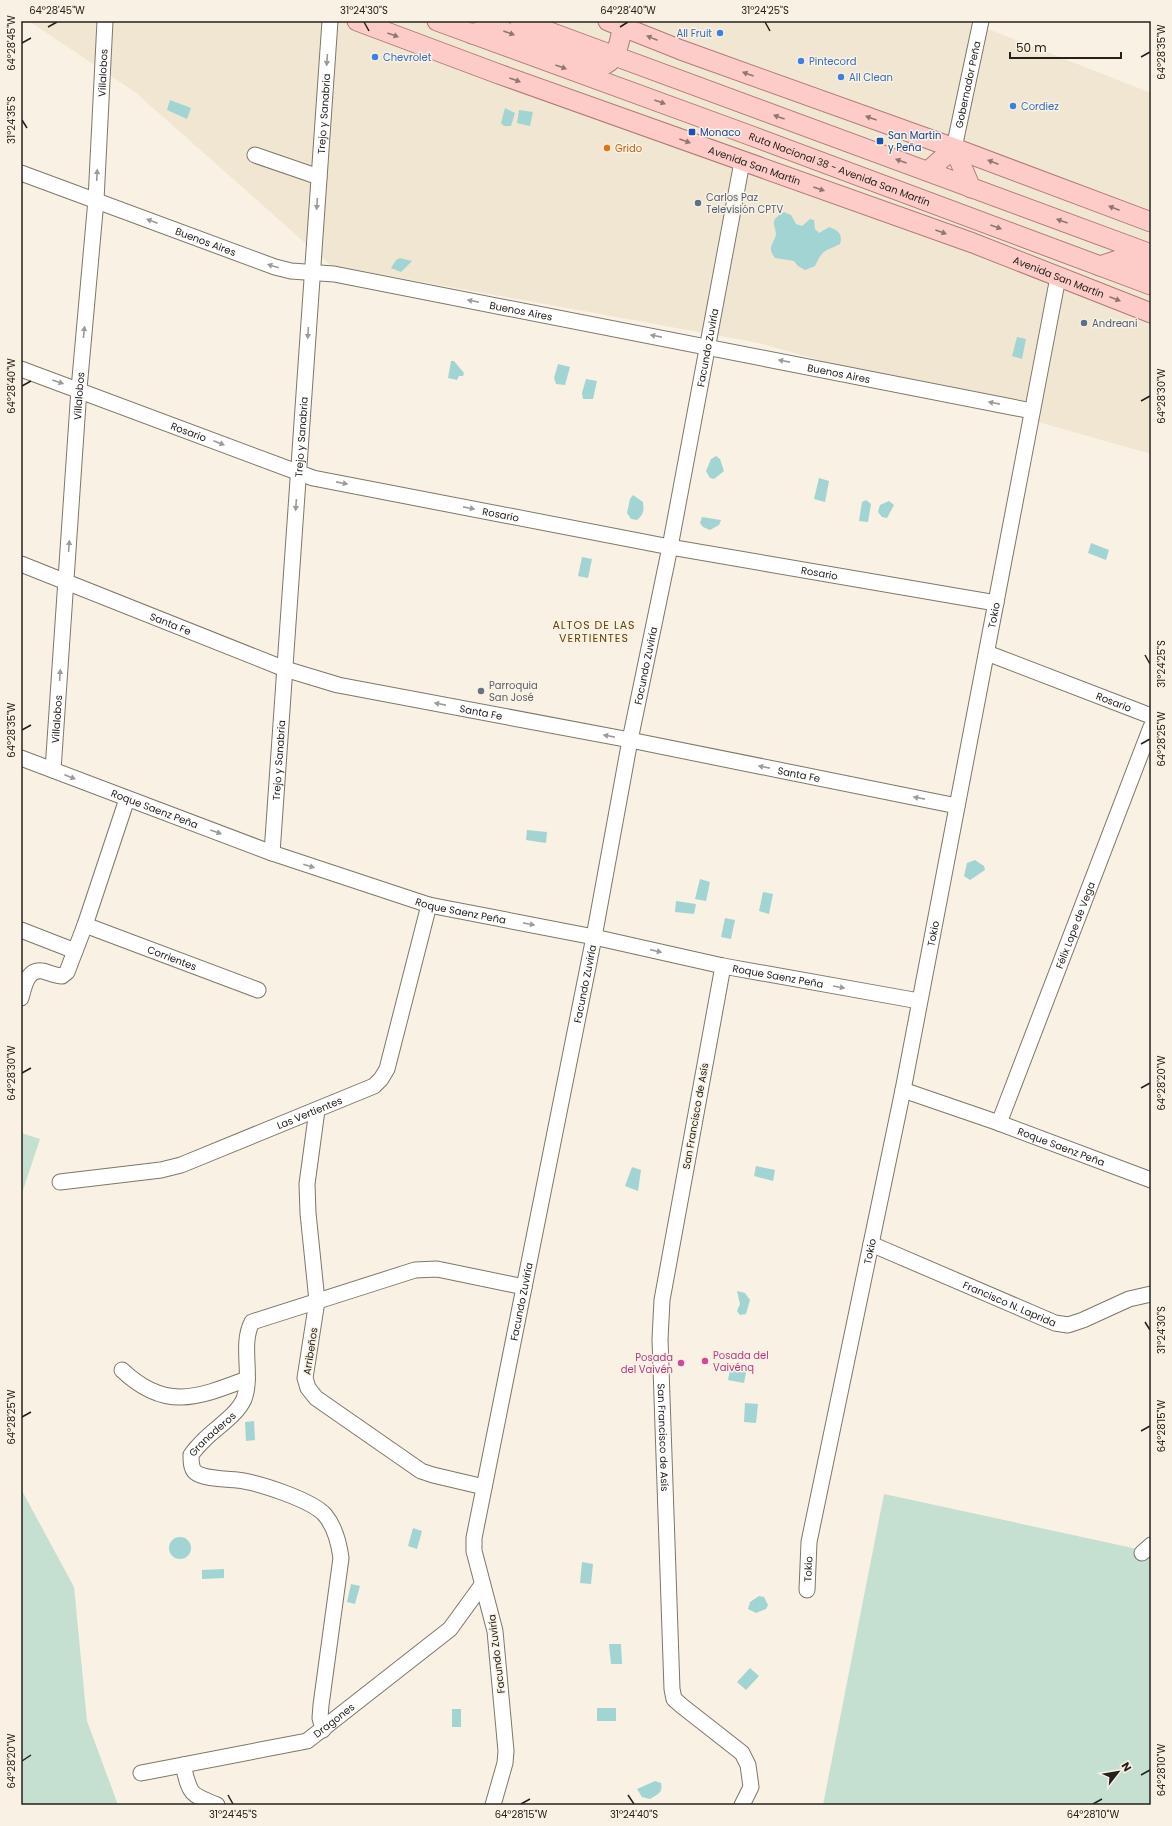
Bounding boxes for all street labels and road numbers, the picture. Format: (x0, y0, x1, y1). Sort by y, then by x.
street label: Gobernador Peña (951, 40, 985, 130)
street label: Villalobos (94, 48, 112, 97)
street label: Trejo y Sanabria (314, 73, 334, 155)
street label: Ruta Nacional 38 - Avenida San Martín (747, 129, 932, 210)
street label: Avenida San Martín (706, 142, 803, 189)
street label: Buenos Aires (173, 224, 238, 260)
street label: Avenida San Martín (1011, 252, 1107, 302)
street label: Buenos Aires (488, 298, 554, 325)
street label: Facundo Zuviría (693, 307, 722, 388)
street label: Buenos Aires (806, 360, 872, 387)
street label: Villalobos (70, 371, 89, 420)
street label: Trejo y Sanabria (291, 396, 312, 478)
street label: Rosario (169, 419, 209, 446)
street label: Rosario (481, 504, 520, 526)
street label: Rosario (800, 563, 839, 584)
street label: Tokio (984, 601, 1004, 629)
street label: Santa Fe (147, 609, 193, 639)
street label: Facundo Zuviría (630, 625, 661, 706)
street label: Rosario (1094, 689, 1134, 716)
street label: Villalobos (48, 695, 66, 744)
street label: Santa Fe (458, 701, 504, 724)
street label: Trejo y Sanabria (269, 719, 289, 801)
street label: Santa Fe (776, 763, 822, 786)
street label: Roque Saenz Peña (109, 786, 200, 832)
street label: Félix Lope de Vega (1052, 880, 1099, 971)
street label: Roque Saenz Peña (413, 894, 507, 928)
street label: Tokio (924, 920, 943, 948)
street label: Corrientes (145, 942, 199, 974)
street label: Facundo Zuviría (570, 944, 600, 1024)
street label: Roque Saenz Peña (731, 961, 825, 992)
street label: San Francisco de Asís (679, 1062, 712, 1170)
street label: Las Vertientes (275, 1093, 345, 1133)
street label: Roque Saenz Peña (1015, 1124, 1107, 1170)
street label: Tokio (860, 1237, 880, 1266)
street label: Facundo Zuviría (507, 1261, 537, 1342)
street label: Francisco N. Laprida (961, 1277, 1059, 1331)
street label: Arribeños (299, 1326, 322, 1376)
street label: San Francisco de Asís (654, 1383, 672, 1492)
street label: Granaderos (185, 1408, 240, 1460)
street label: Tokio (800, 1556, 816, 1582)
street label: Facundo Zuviría (484, 1614, 509, 1694)
street label: Dragones (310, 1700, 358, 1741)

